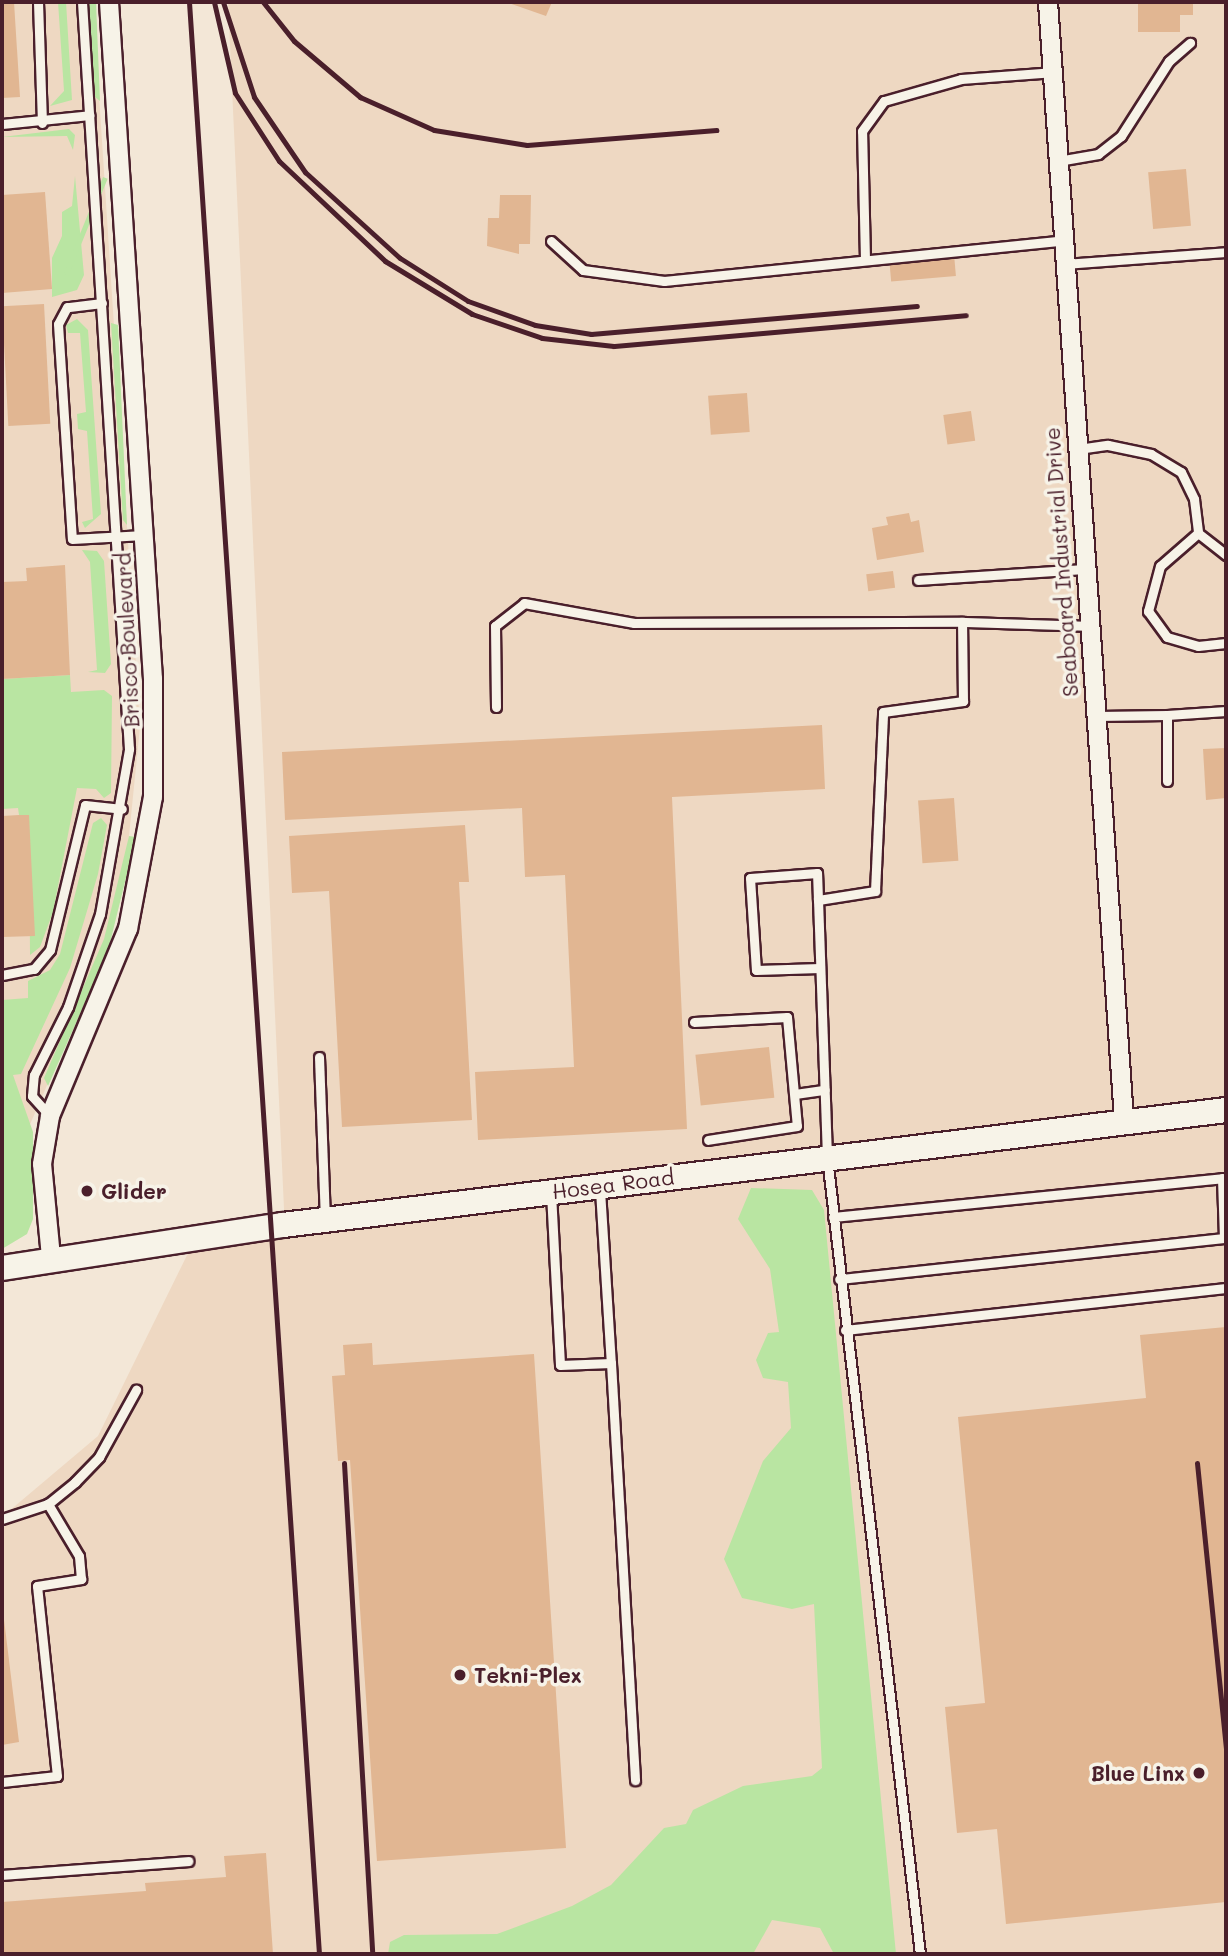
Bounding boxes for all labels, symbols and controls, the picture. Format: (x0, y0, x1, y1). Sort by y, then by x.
street label: Seaboard Industrial Drive (1039, 426, 1083, 698)
street label: Brisco Boulevard (110, 552, 144, 728)
street label: Hosea Road (551, 1164, 675, 1204)
place label: Glider (101, 1178, 167, 1204)
marker: Glider (79, 1183, 95, 1199)
place label: Tekni-Plex (474, 1662, 582, 1688)
marker: Tekni-Plex (452, 1667, 468, 1683)
place label: Blue Linx (1091, 1760, 1185, 1786)
marker: Blue Linx (1191, 1765, 1207, 1781)

